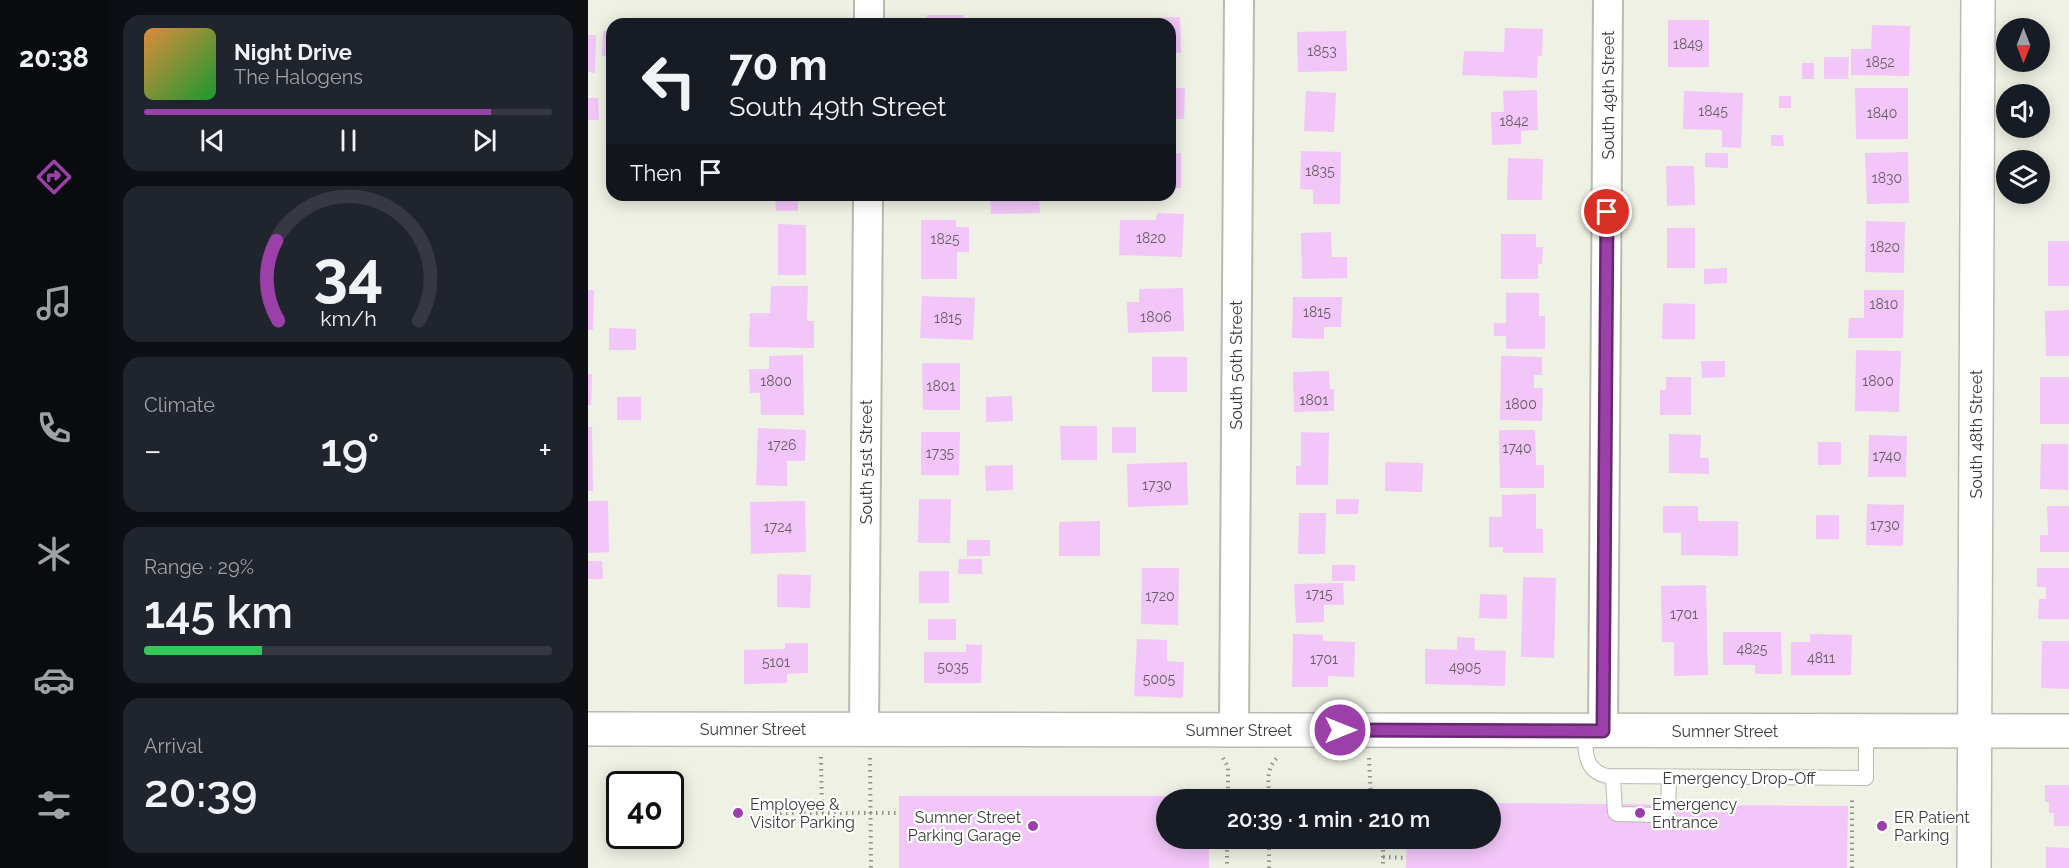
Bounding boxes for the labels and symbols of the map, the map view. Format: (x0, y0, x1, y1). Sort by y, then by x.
north arrow (1996, 18, 2050, 72)
street label: South 49th Street (1599, 30, 1618, 159)
house number: 1849 (1673, 36, 1703, 52)
house number: 1853 (1307, 43, 1337, 59)
house number: 1852 (1865, 54, 1895, 70)
house number: 1845 (1698, 103, 1728, 119)
house number: 1840 (1867, 105, 1897, 121)
house number: 1842 (1499, 113, 1529, 129)
house number: 1835 (1305, 163, 1335, 179)
house number: 1830 (1872, 170, 1902, 186)
pin (1581, 186, 1632, 237)
house number: 1820 (1136, 230, 1166, 246)
house number: 1825 (930, 231, 960, 247)
house number: 1820 (1870, 239, 1900, 255)
house number: 1810 (1870, 296, 1898, 312)
street label: South 50th Street (1227, 300, 1246, 430)
house number: 1815 (1303, 304, 1331, 320)
house number: 1806 (1140, 309, 1172, 325)
house number: 1815 (934, 310, 962, 326)
street label: South 48th Street (1967, 369, 1986, 498)
house number: 1800 (760, 373, 792, 389)
house number: 1800 (1862, 373, 1894, 389)
house number: 1801 (927, 378, 955, 394)
house number: 1801 (1300, 392, 1328, 408)
house number: 1800 (1505, 396, 1537, 412)
street label: South 51st Street (857, 399, 876, 524)
house number: 1726 (767, 437, 797, 453)
house number: 1740 (1503, 440, 1531, 456)
house number: 1735 (926, 445, 955, 461)
house number: 1740 (1873, 448, 1901, 464)
house number: 1730 (1142, 477, 1172, 493)
house number: 1730 (1870, 517, 1900, 533)
house number: 1724 (764, 519, 793, 535)
house number: 1715 (1305, 586, 1333, 602)
house number: 1720 (1145, 588, 1175, 604)
house number: 1701 (1670, 606, 1698, 622)
house number: 4825 (1737, 641, 1768, 657)
house number: 4811 (1807, 650, 1835, 666)
house number: 1701 (1310, 651, 1338, 667)
house number: 5101 (762, 654, 790, 670)
house number: 5035 (937, 659, 969, 675)
house number: 4905 (1449, 659, 1481, 675)
house number: 5005 (1143, 671, 1176, 687)
position arrow (1308, 698, 1372, 762)
street label: Sumner Street (700, 720, 807, 739)
street label: Sumner Street (1186, 721, 1293, 740)
street label: Sumner Street (1672, 722, 1779, 741)
street label: Emergency Drop-Off (1663, 769, 1816, 788)
speed limit sign: 40 (606, 771, 684, 849)
place label: Employee & Visitor Parking (750, 795, 855, 832)
place label: Emergency Entrance (1652, 795, 1737, 832)
marker: Employee & Visitor Parking (731, 806, 745, 820)
marker: Emergency Entrance (1633, 806, 1647, 820)
place label: Sumner Street Parking Garage (908, 808, 1022, 845)
place label: ER Patient Parking (1894, 808, 1970, 845)
marker: Sumner Street Parking Garage (1026, 819, 1040, 833)
marker: ER Patient Parking (1875, 819, 1889, 833)

